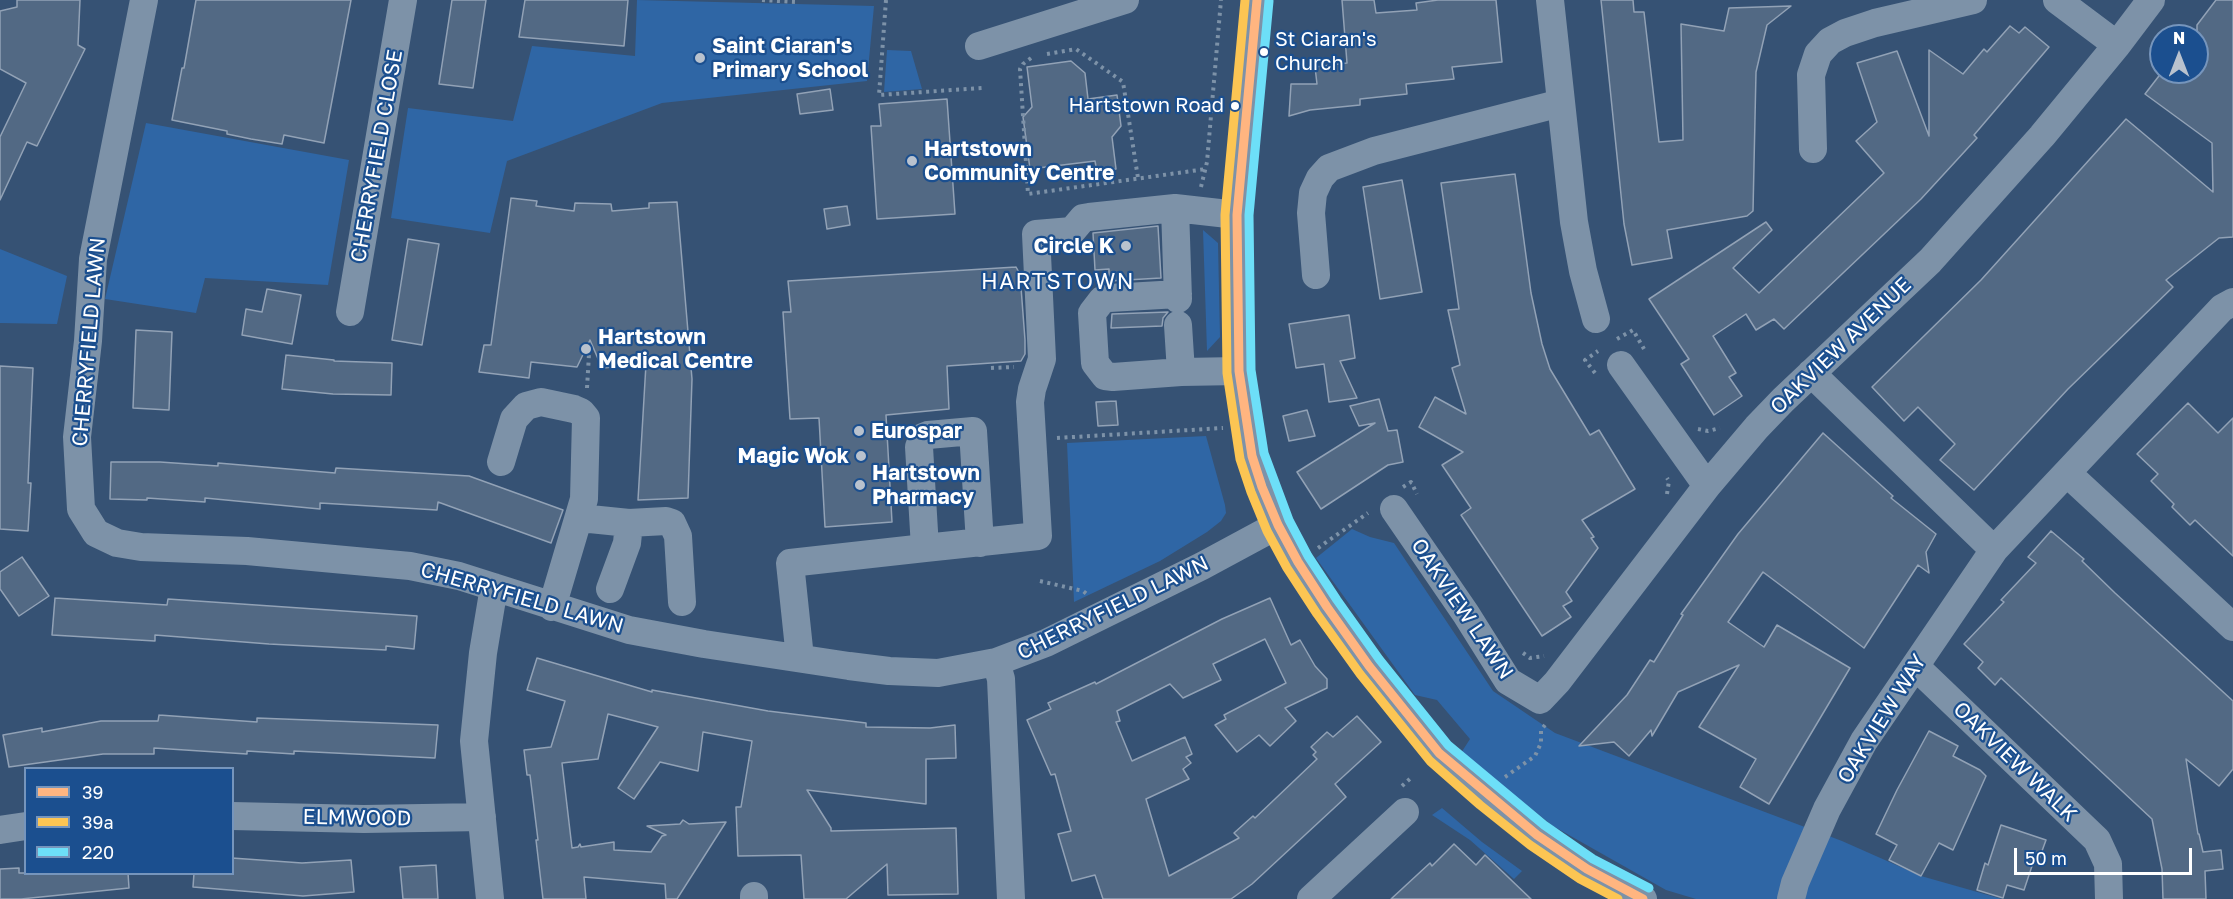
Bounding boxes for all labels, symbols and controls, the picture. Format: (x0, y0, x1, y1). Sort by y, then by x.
north arrow (2149, 24, 2209, 84)
place label: St Ciaran's Church (1275, 28, 1377, 75)
text: N (2173, 28, 2185, 48)
place label: Saint Ciaran's Primary School (712, 33, 868, 83)
marker: St Ciaran's Church (1258, 46, 1270, 58)
street label: CHERRYFIELD CLOSE (346, 48, 408, 264)
marker: Saint Ciaran's Primary School (693, 51, 707, 65)
place label: Hartstown Road (1068, 94, 1224, 118)
marker: Hartstown Road (1229, 100, 1241, 112)
place label: Hartstown Community Centre (924, 136, 1114, 186)
marker: Hartstown Community Centre (905, 154, 919, 168)
place label: Circle K (1034, 233, 1114, 259)
street label: CHERRYFIELD LAWN (67, 236, 111, 448)
marker: Circle K (1119, 239, 1133, 253)
district label: HARTSTOWN (981, 269, 1135, 295)
street label: OAKVIEW AVENUE (1765, 272, 1917, 420)
place label: Hartstown Medical Centre (598, 324, 753, 374)
marker: Hartstown Medical Centre (579, 342, 593, 356)
place label: Eurospar (871, 418, 962, 444)
marker: Eurospar (852, 424, 866, 438)
place label: Magic Wok (737, 443, 849, 469)
marker: Magic Wok (854, 449, 868, 463)
place label: Hartstown Pharmacy (872, 460, 980, 510)
marker: Hartstown Pharmacy (853, 478, 867, 492)
street label: OAKVIEW LAWN (1406, 534, 1518, 684)
street label: CHERRYFIELD LAWN (1013, 551, 1213, 665)
street label: CHERRYFIELD LAWN (418, 557, 626, 639)
street label: OAKVIEW WAY (1832, 650, 1932, 788)
street label: OAKVIEW WALK (1948, 697, 2082, 827)
legend (24, 767, 234, 875)
text: 39 (82, 781, 103, 803)
street label: ELMWOOD (303, 804, 411, 832)
text: 39a (82, 811, 114, 833)
scale bar (2017, 836, 2196, 874)
text: 220 (82, 841, 114, 863)
text: 50 m (2025, 847, 2067, 869)

